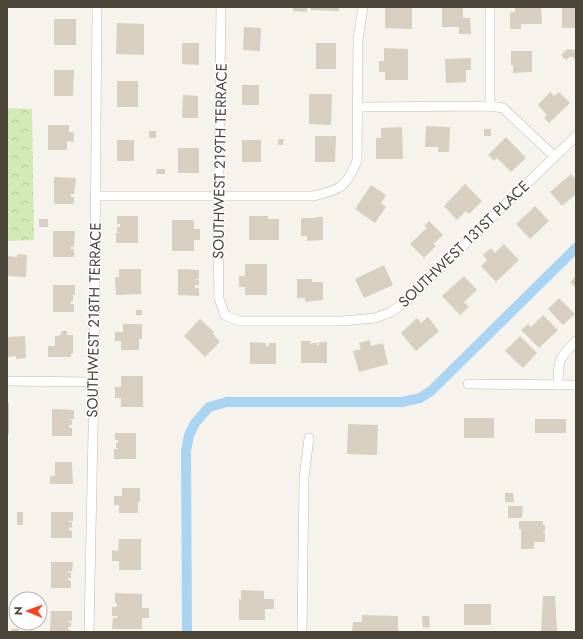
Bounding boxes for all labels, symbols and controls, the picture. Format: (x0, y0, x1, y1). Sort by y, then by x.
street label: SOUTHWEST 219TH TERRACE (207, 63, 233, 259)
street label: SOUTHWEST 131ST PLACE (394, 175, 534, 313)
street label: SOUTHWEST 218TH TERRACE (81, 222, 107, 418)
north arrow (8, 591, 48, 631)
text: N (10, 606, 26, 615)

